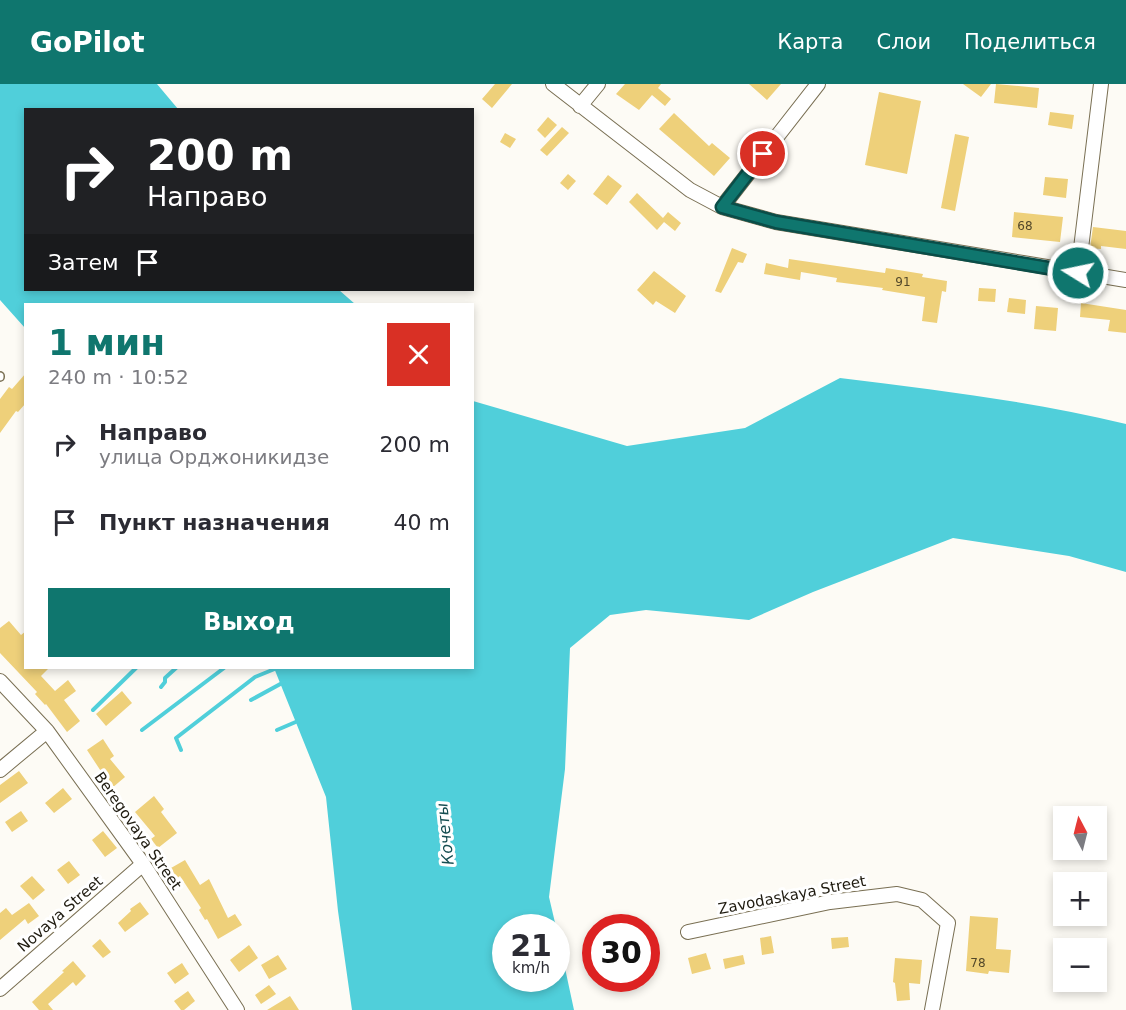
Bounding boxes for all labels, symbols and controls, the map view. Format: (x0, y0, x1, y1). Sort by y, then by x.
text: GoPilot (30, 26, 145, 59)
text: Карта (777, 30, 843, 54)
text: Слои (876, 30, 931, 54)
text: Поделиться (964, 30, 1096, 54)
pin (737, 128, 788, 179)
text: 200 m (147, 131, 293, 180)
icon: right (48, 132, 126, 210)
icon: arrive (746, 137, 779, 170)
text: Направо (147, 181, 268, 212)
house number: 68 (1017, 219, 1033, 233)
position arrow (1046, 241, 1110, 305)
icon: arrive (131, 246, 164, 279)
text: Затем (48, 250, 119, 275)
house number: 91 (895, 275, 911, 289)
text: 1 мин (48, 322, 165, 363)
button: close (387, 323, 450, 386)
text: 240 m · 10:52 (48, 365, 189, 389)
text: Направо (99, 420, 207, 445)
icon: right (48, 428, 81, 461)
text: 200 m (380, 432, 450, 457)
text: улица Орджоникидзе (99, 445, 329, 469)
icon: arrive (48, 506, 81, 539)
text: Пункт назначения (99, 510, 330, 535)
text: 40 m (394, 510, 450, 535)
button: Выход (48, 588, 450, 657)
street label: Beregovaya Street (91, 769, 186, 893)
water label: Кочеты (432, 802, 458, 866)
north arrow (1053, 806, 1107, 860)
map controls (1053, 806, 1107, 992)
street label: Novaya Street (14, 872, 106, 956)
street label: Zavodaskaya Street (717, 872, 867, 918)
button: + (1053, 872, 1107, 926)
speed limit sign: 30 (582, 914, 660, 992)
text: 21 (510, 928, 552, 963)
button: − (1053, 938, 1107, 992)
house number: 78 (970, 956, 986, 970)
text: km/h (512, 959, 550, 977)

